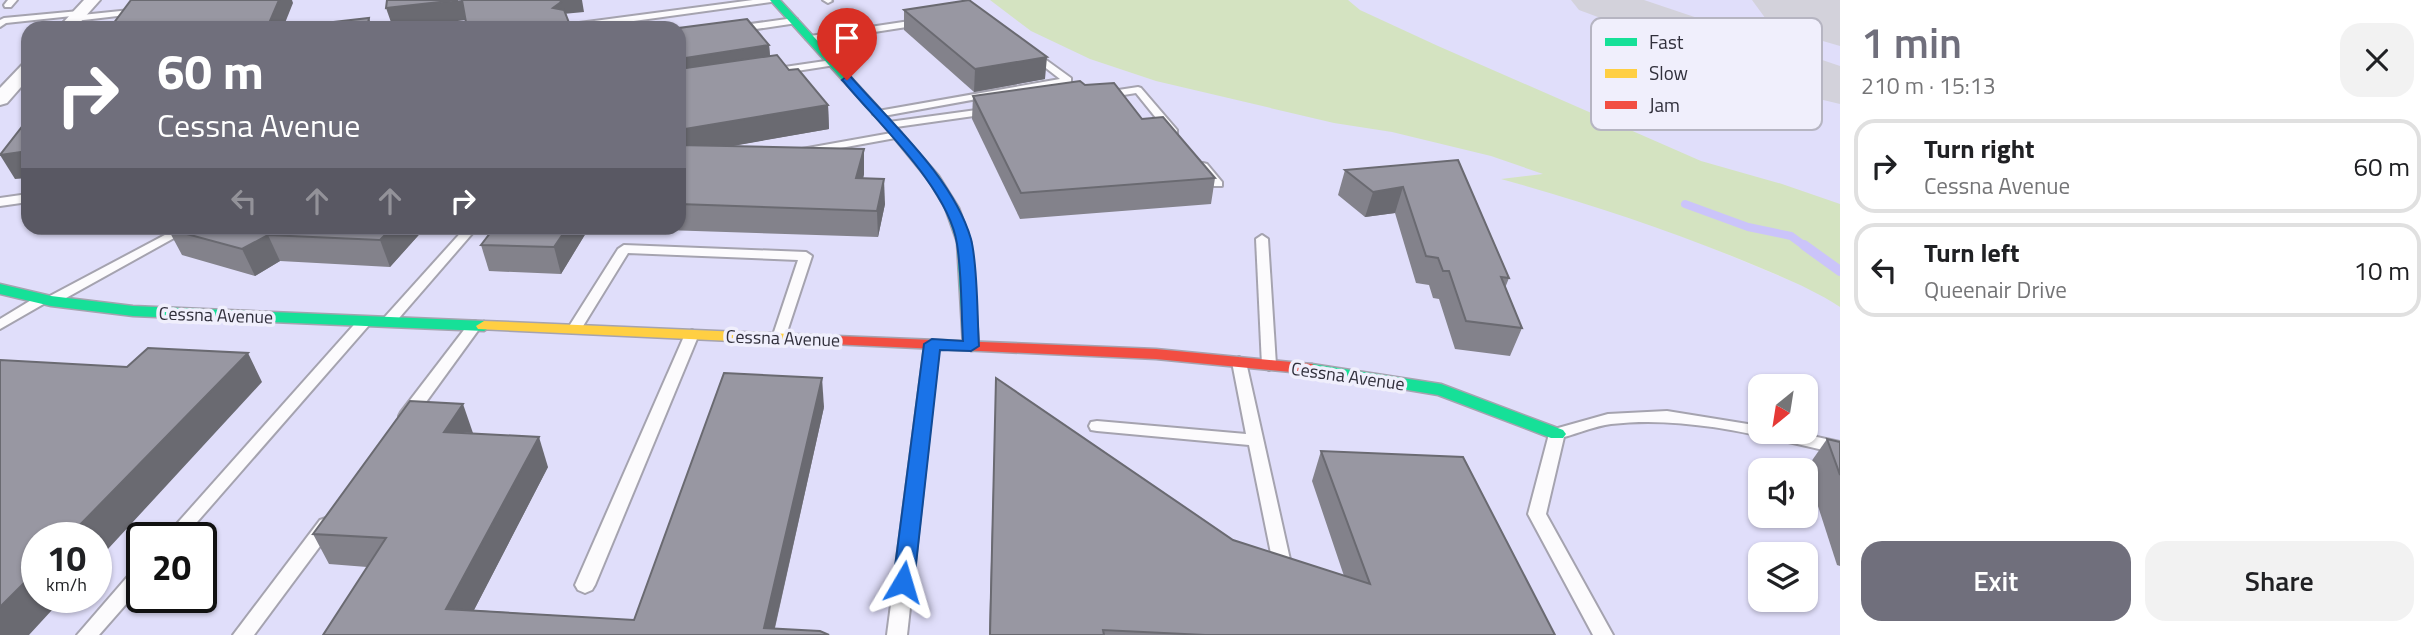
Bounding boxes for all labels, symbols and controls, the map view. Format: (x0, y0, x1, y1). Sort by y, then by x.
pin (817, 8, 877, 80)
text: 1 min (1861, 10, 1962, 74)
legend (1591, 18, 1822, 130)
icon: arrive (828, 19, 866, 57)
button: close (2340, 23, 2414, 97)
text: Fast (1649, 27, 1684, 56)
text: 60 m (157, 33, 264, 108)
icon: right (42, 49, 133, 140)
text: Slow (1649, 58, 1688, 87)
text: 210 m · 15:13 (1861, 68, 1996, 103)
text: Jam (1649, 90, 1680, 119)
text: Cessna Avenue (157, 101, 360, 149)
text: Turn right (1924, 129, 2035, 168)
icon: right (1865, 147, 1903, 185)
text: 60 m (2353, 147, 2410, 186)
text: Cessna Avenue (1924, 168, 2070, 203)
icon: left (225, 182, 263, 220)
icon: ahead (298, 182, 336, 220)
icon: ahead (371, 182, 409, 220)
icon: right (444, 182, 482, 220)
text: Turn left (1924, 233, 2019, 272)
icon: left (1865, 251, 1903, 289)
text: 10 m (2353, 251, 2410, 290)
text: Queenair Drive (1924, 272, 2067, 307)
street label: Cessna Avenue (158, 300, 274, 330)
street label: Cessna Avenue (725, 323, 841, 353)
street label: Cessna Avenue (1289, 355, 1407, 397)
north arrow (1748, 374, 1818, 444)
map controls (1748, 374, 1818, 612)
button: sound (1748, 458, 1818, 528)
speed limit sign: 20 (126, 522, 217, 613)
text: 10 (47, 531, 86, 585)
button: Exit (1861, 541, 2131, 621)
button: Share (2145, 541, 2414, 621)
button: layers (1748, 542, 1818, 612)
position arrow (866, 545, 940, 619)
text: km/h (46, 571, 87, 598)

